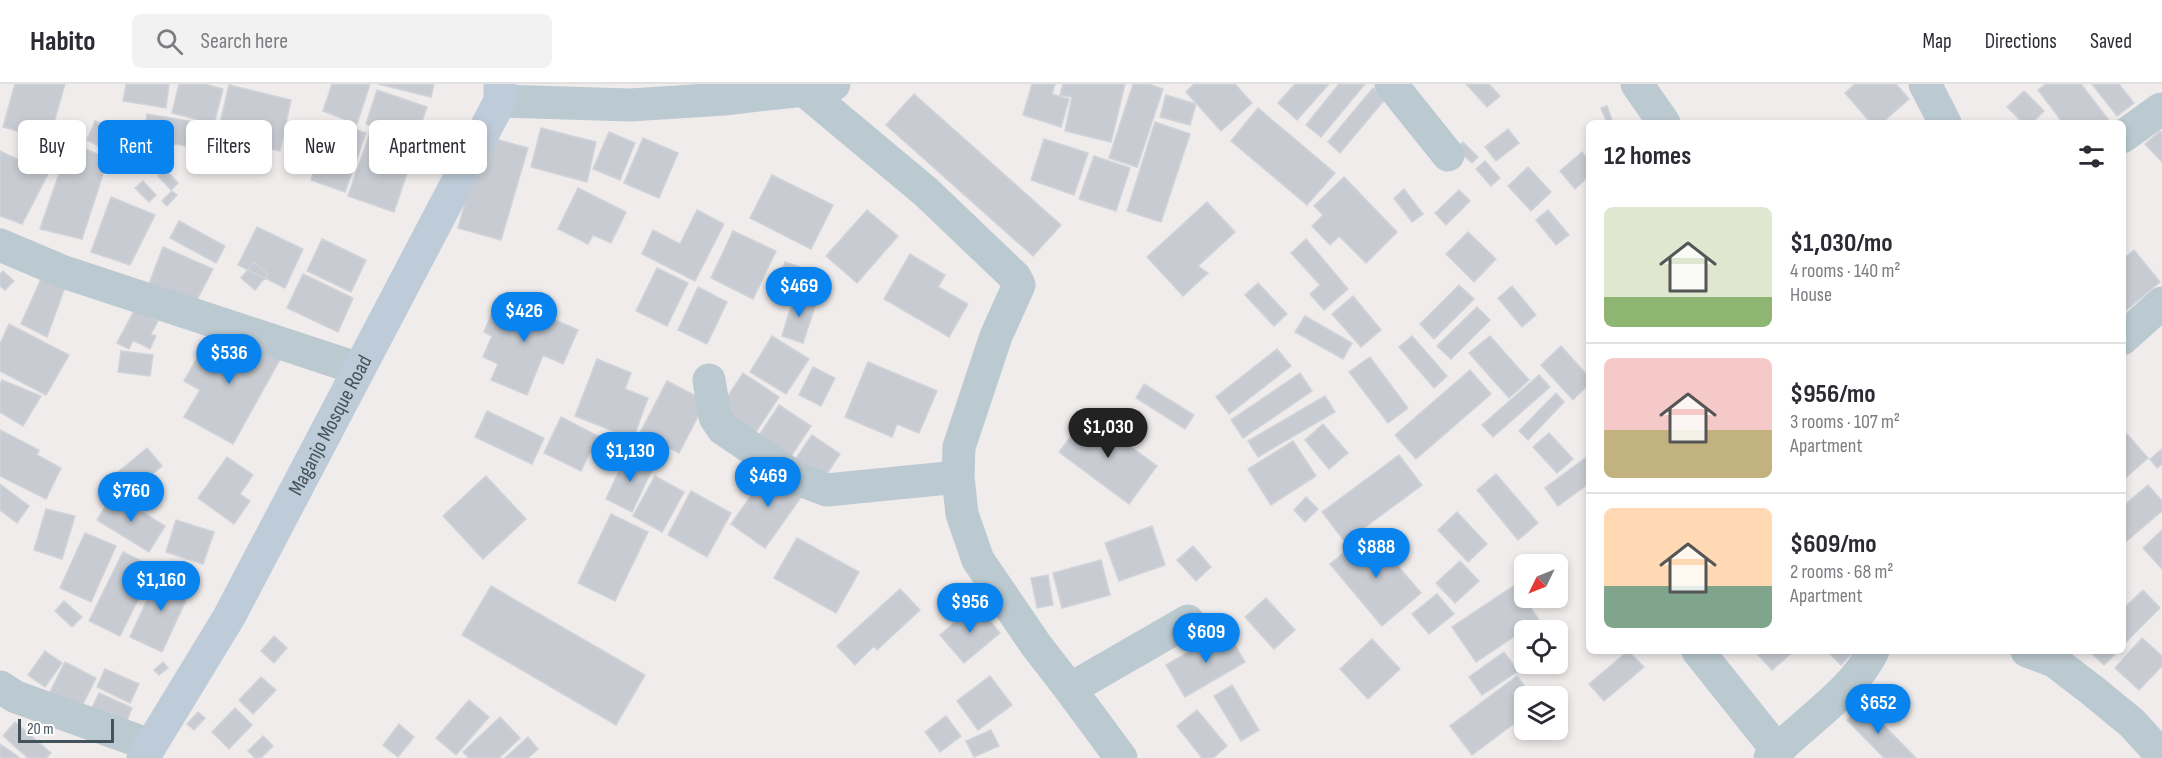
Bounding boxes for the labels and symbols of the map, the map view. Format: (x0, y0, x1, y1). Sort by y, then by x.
pin: $469 (763, 267, 835, 318)
pin: $426 (488, 292, 560, 343)
pin: $536 (193, 334, 265, 385)
street label: Maganjo Mosque Road (283, 351, 377, 499)
pin: $1,030 (1059, 408, 1157, 459)
pin: $1,130 (581, 432, 679, 483)
pin: $469 (732, 457, 804, 508)
pin: $760 (95, 472, 167, 523)
pin: $888 (1340, 528, 1412, 579)
north arrow (1514, 554, 1568, 608)
pin: $1,160 (112, 561, 210, 612)
pin: $956 (934, 583, 1006, 634)
pin: $609 (1170, 613, 1242, 664)
pin: $652 (1842, 684, 1914, 735)
scale bar (18, 716, 114, 744)

